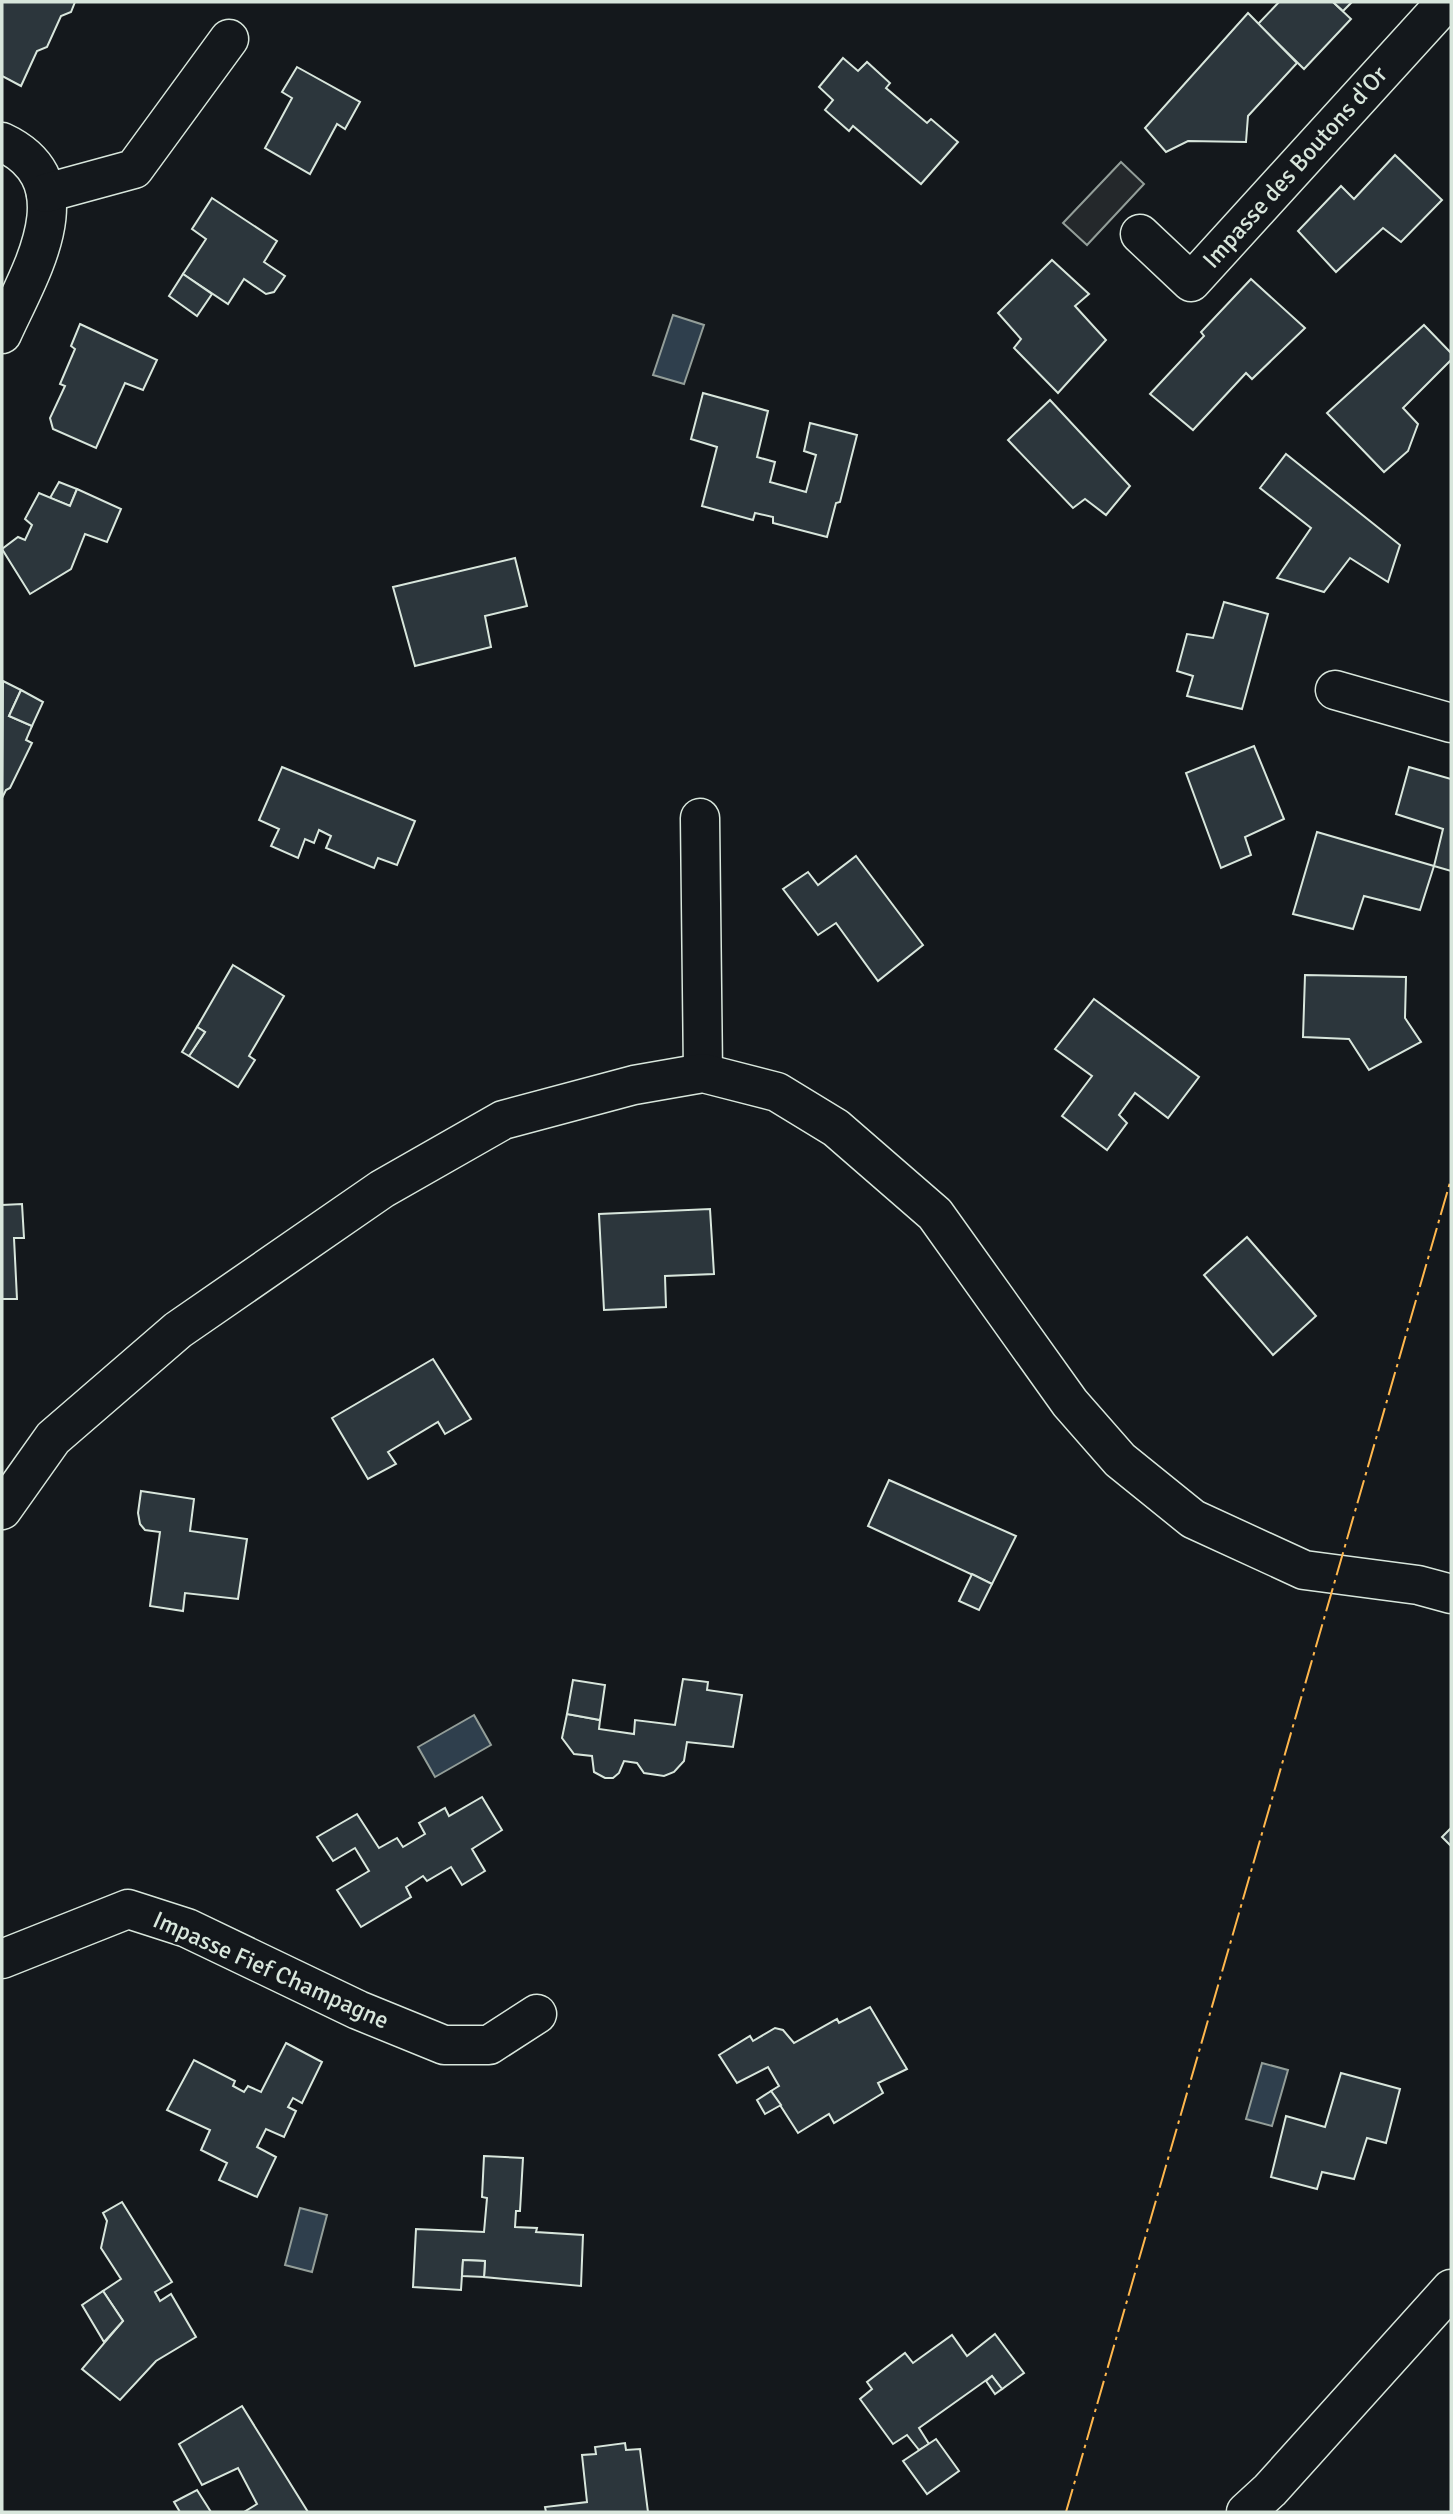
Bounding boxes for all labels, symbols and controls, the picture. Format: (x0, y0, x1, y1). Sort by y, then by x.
street label: Impasse des Boutons d'Or (1196, 60, 1394, 274)
street label: Impasse Fief Champagne (148, 1904, 394, 2036)

